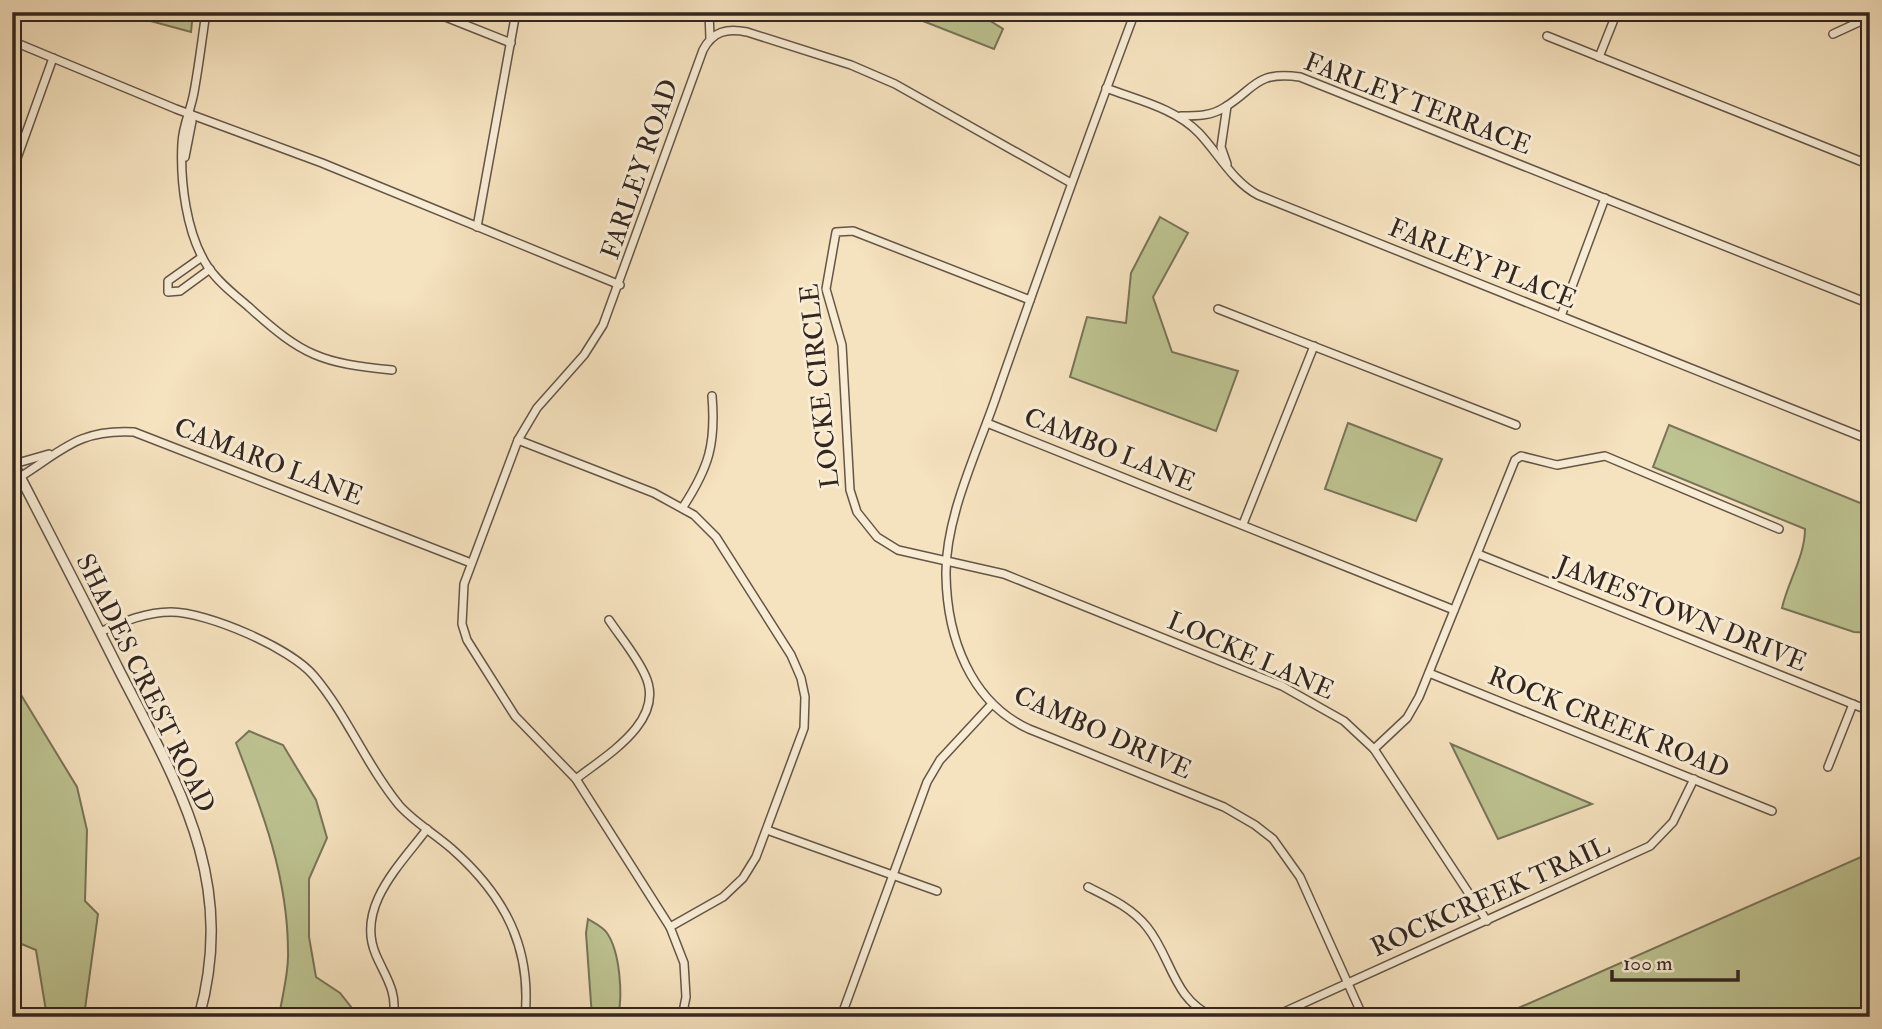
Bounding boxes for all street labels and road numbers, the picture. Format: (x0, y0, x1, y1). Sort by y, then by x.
street label: FARLEY TERRACE (1300, 46, 1536, 162)
street label: FARLEY ROAD (594, 75, 686, 263)
street label: FARLEY PLACE (1384, 212, 1581, 316)
street label: LOCKE CIRCLE (793, 282, 847, 490)
street label: CAMBO LANE (1019, 401, 1200, 499)
street label: CAMARO LANE (170, 411, 368, 513)
street label: SHADES CREST ROAD (68, 549, 222, 818)
street label: JAMESTOWN DRIVE (1551, 549, 1812, 679)
street label: LOCKE LANE (1162, 605, 1339, 707)
street label: ROCK CREEK ROAD (1483, 660, 1734, 786)
street label: CAMBO DRIVE (1009, 679, 1197, 786)
street label: ROCKCREEK TRAIL (1366, 830, 1615, 964)

